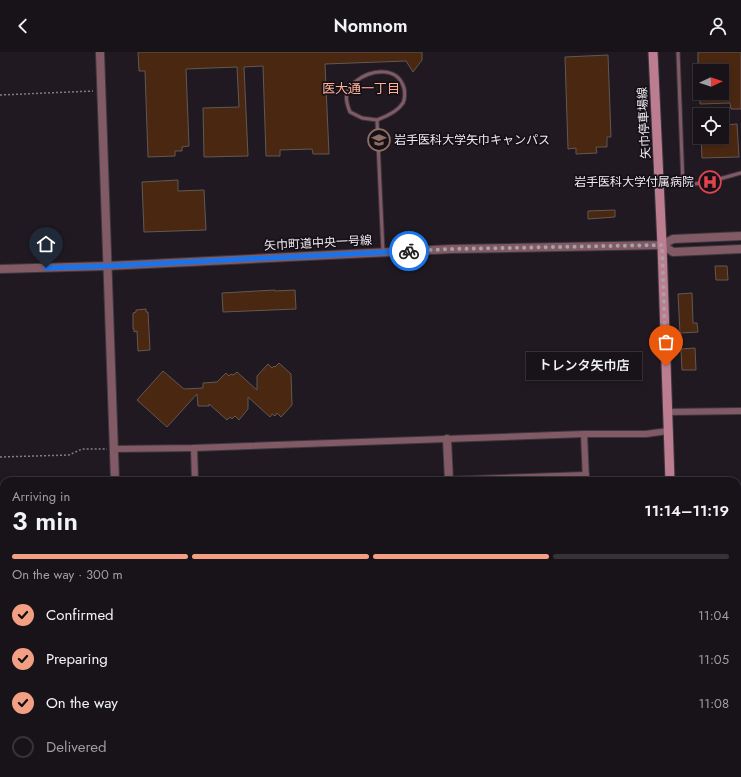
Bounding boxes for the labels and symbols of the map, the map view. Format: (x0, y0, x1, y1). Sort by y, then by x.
north arrow (693, 64, 729, 100)
district label: 医大通一丁目 (322, 79, 400, 98)
street label: 矢巾停車場線 (633, 87, 655, 159)
school or university icon: 岩手医科大学矢巾キャンパス (366, 127, 392, 153)
place label: 岩手医科大学矢巾キャンパス (394, 131, 550, 149)
hospital icon: 岩手医科大学付属病院 (697, 169, 723, 195)
place label: 岩手医科大学付属病院 (574, 173, 694, 191)
pin (29, 227, 63, 268)
street label: 矢巾町道中央一号線 (264, 231, 372, 255)
courier (389, 231, 429, 271)
pin (649, 325, 683, 366)
callout: トレンタ矢巾店 (526, 352, 642, 380)

